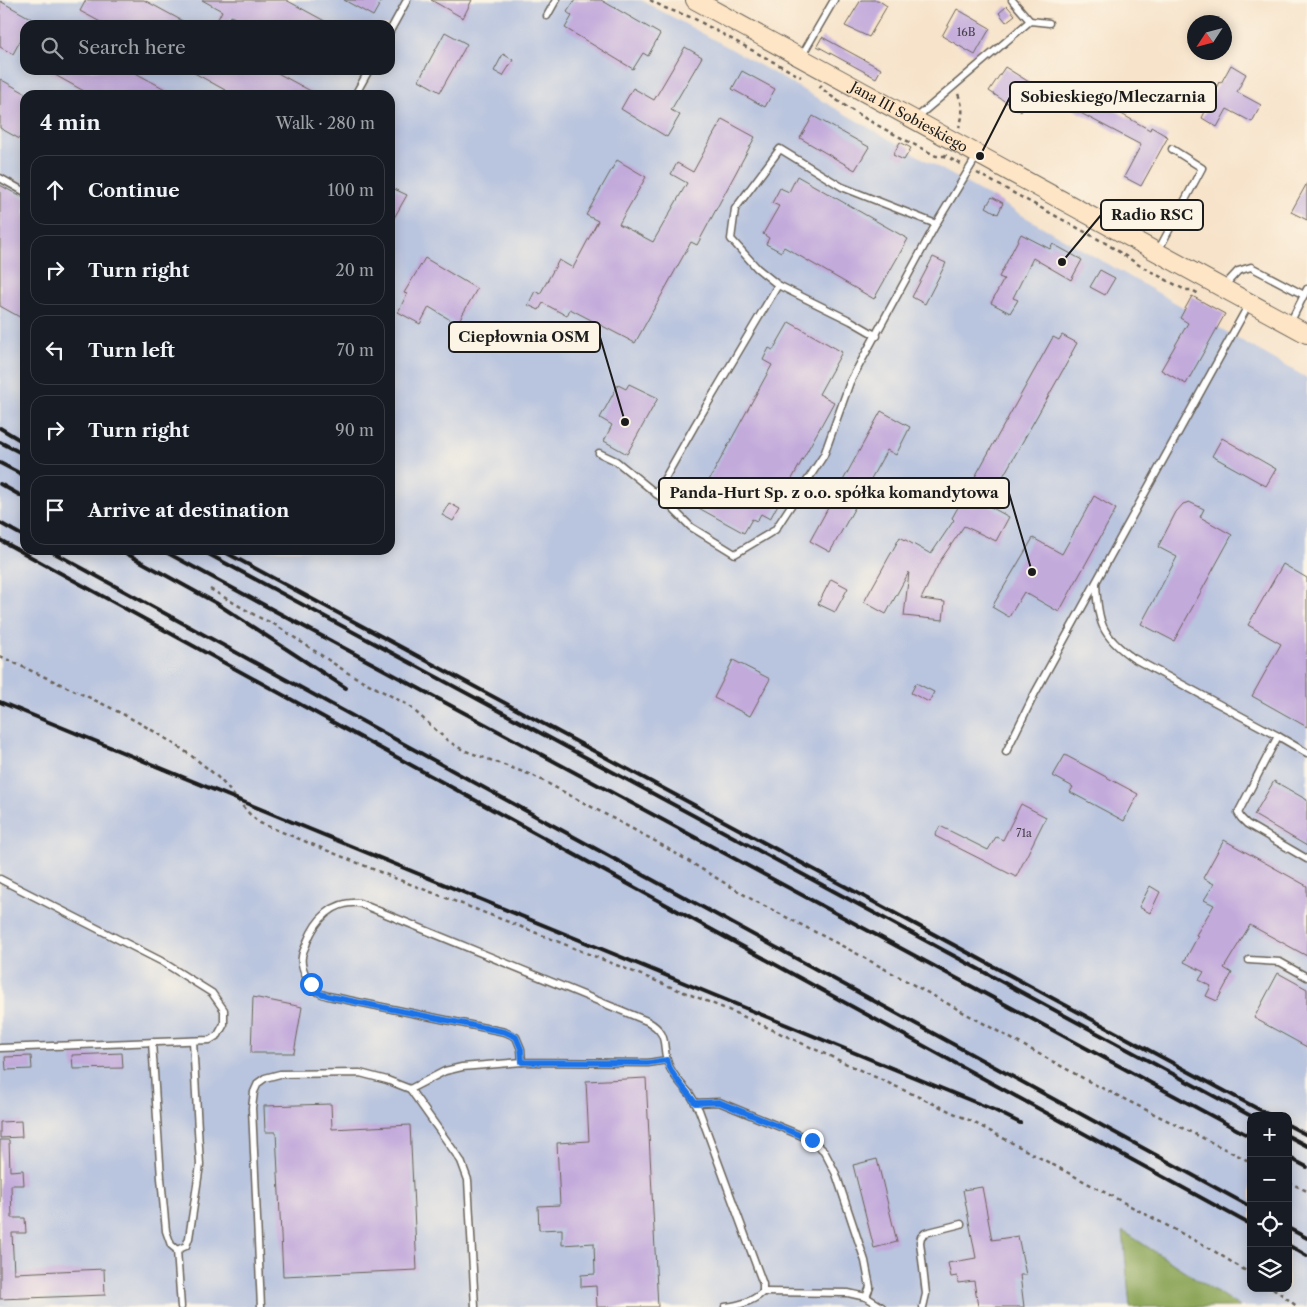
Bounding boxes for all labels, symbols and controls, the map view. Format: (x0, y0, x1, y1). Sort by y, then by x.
north arrow (1187, 15, 1232, 60)
search box (20, 20, 395, 75)
house number: 16B (957, 25, 976, 39)
icon: search (38, 34, 66, 62)
text: Search here (78, 36, 186, 59)
street label: Jana III Sobieskiego (846, 77, 971, 156)
callout: Sobieskiego/Mleczarnia (1010, 82, 1216, 112)
text: Sobieskiego/Mleczarnia (1020, 87, 1206, 106)
text: 4 min (40, 110, 101, 135)
text: Walk · 280 m (276, 113, 375, 133)
icon: ahead (41, 176, 69, 204)
text: Continue (88, 179, 180, 202)
text: 100 m (328, 180, 374, 200)
callout: Radio RSC (1101, 200, 1203, 230)
text: Radio RSC (1111, 205, 1193, 224)
icon: right (41, 256, 69, 284)
text: Turn right (88, 259, 189, 282)
text: 20 m (335, 260, 374, 280)
callout: Ciepłownia OSM (449, 322, 600, 352)
text: Ciepłownia OSM (458, 327, 590, 346)
icon: left (41, 336, 69, 364)
text: Turn left (88, 339, 175, 362)
text: 70 m (337, 340, 374, 360)
icon: right (41, 416, 69, 444)
text: Turn right (88, 419, 189, 442)
text: 90 m (335, 420, 374, 440)
callout: Panda-Hurt Sp. z o.o. spółka komandytowa (659, 478, 1009, 508)
text: Panda-Hurt Sp. z o.o. spółka komandytowa (669, 483, 999, 502)
icon: arrive (41, 496, 69, 524)
text: Arrive at destination (88, 499, 289, 522)
house number: 71a (1016, 826, 1032, 840)
route start (300, 973, 323, 996)
map controls (1247, 1112, 1292, 1292)
button: + (1247, 1112, 1292, 1157)
route end (801, 1129, 824, 1152)
button: − (1247, 1157, 1292, 1202)
button: locate (1247, 1202, 1292, 1247)
button: layers (1247, 1247, 1292, 1292)

